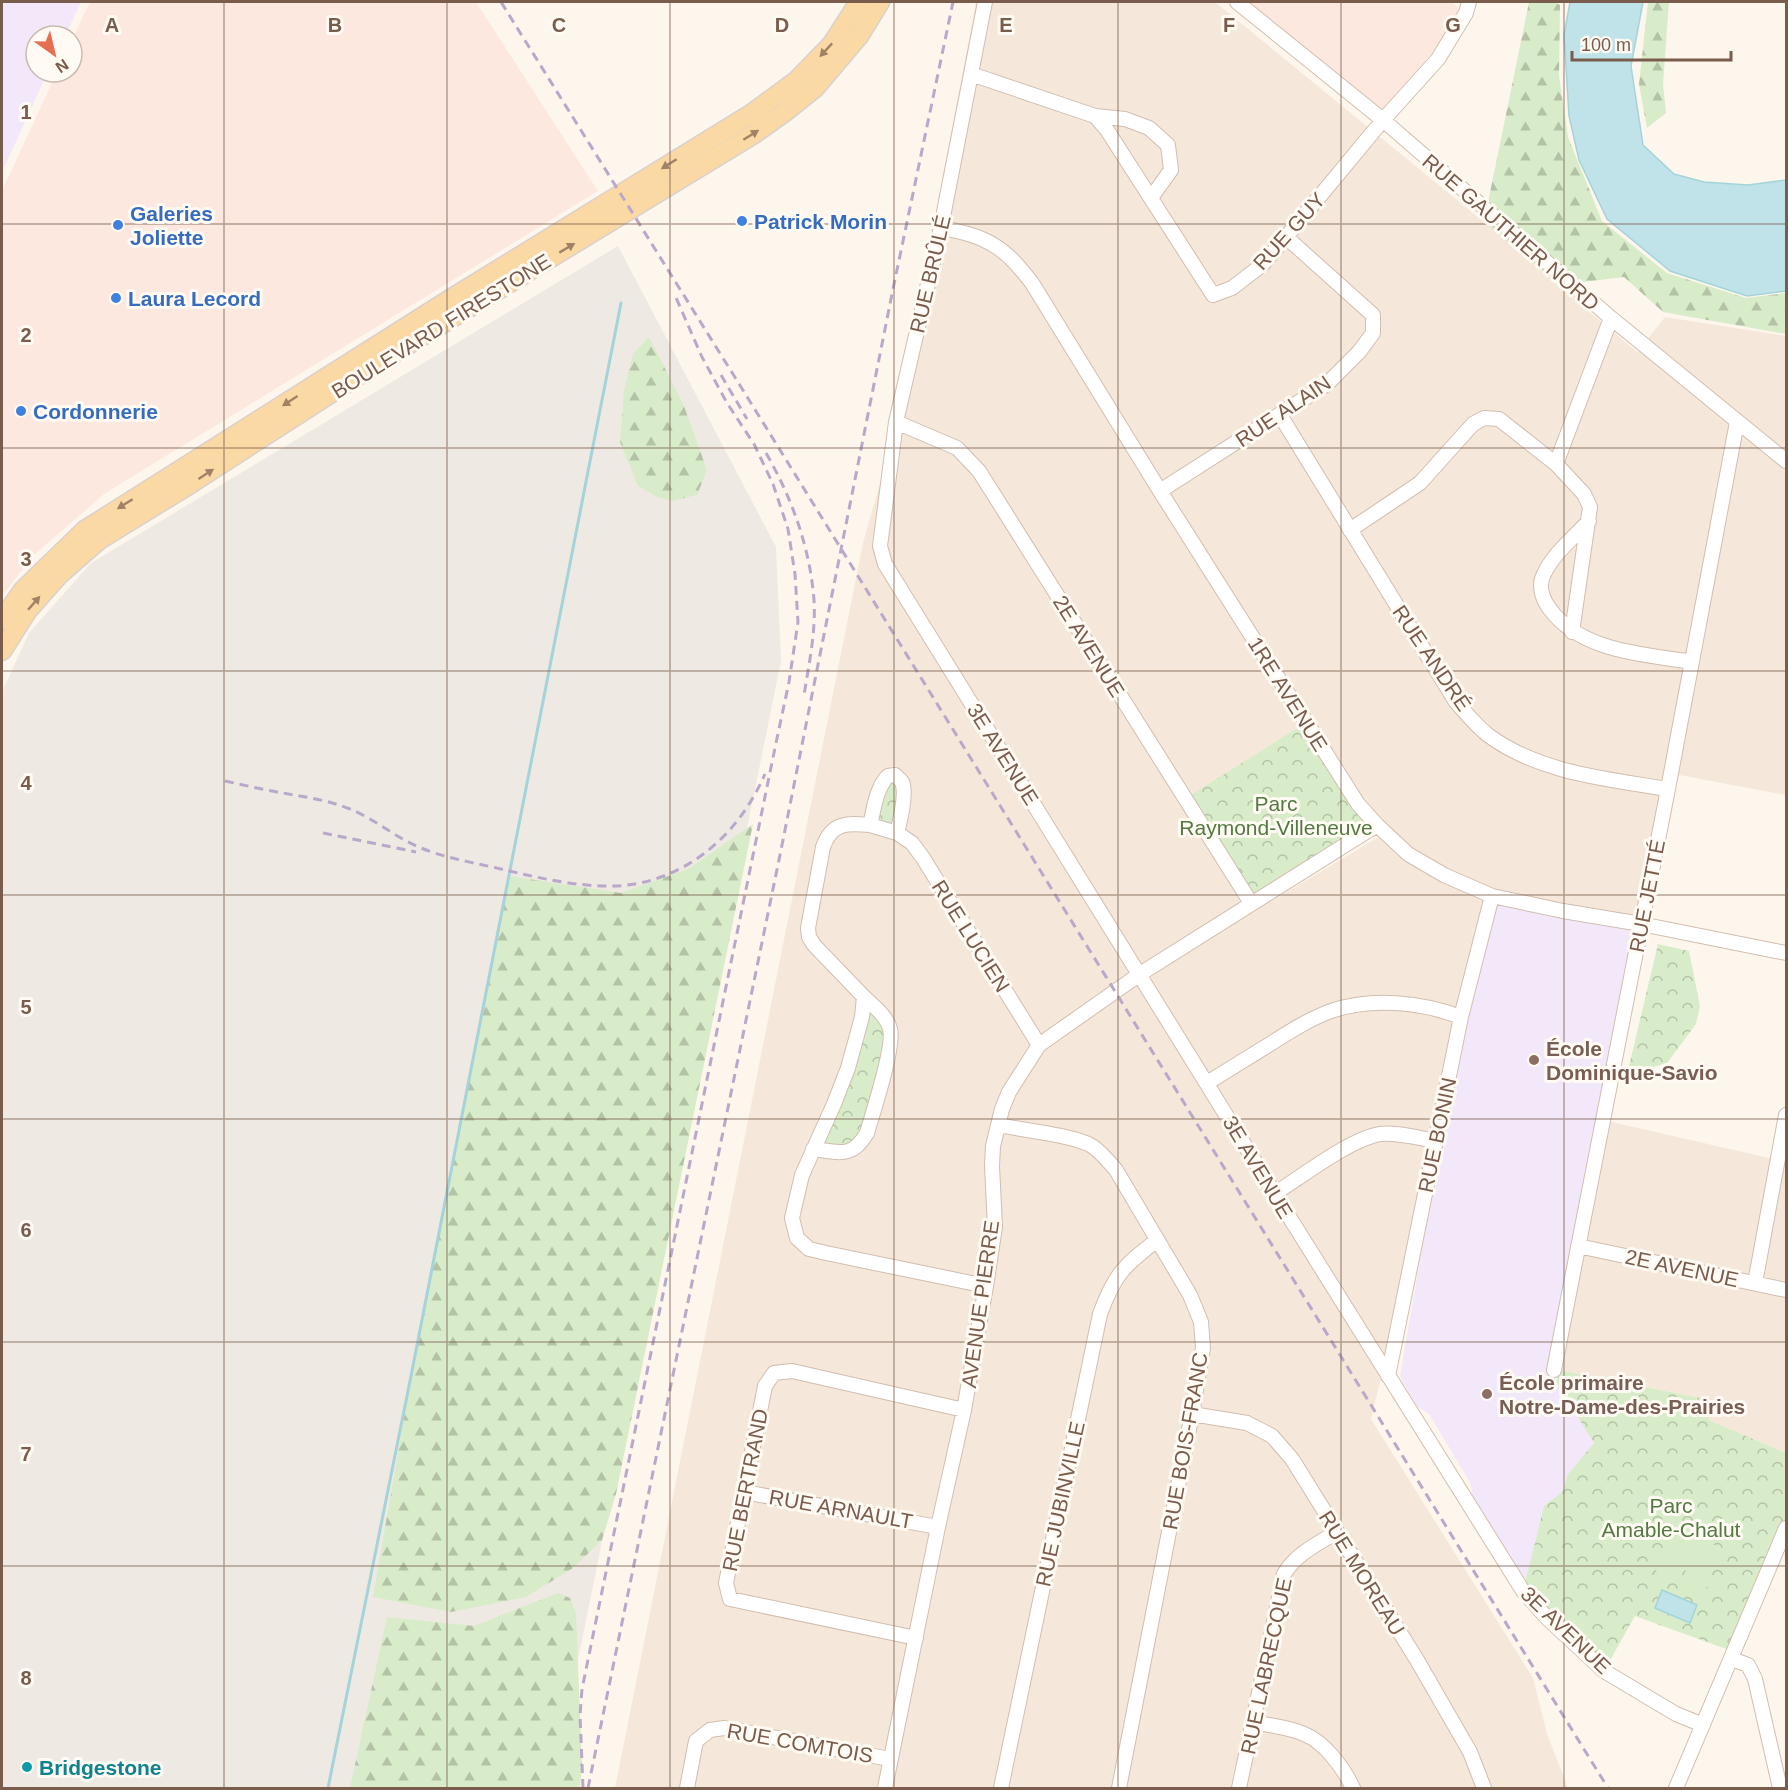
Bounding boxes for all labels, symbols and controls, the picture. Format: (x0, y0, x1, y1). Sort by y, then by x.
text: A (105, 14, 119, 36)
text: B (328, 14, 342, 36)
text: C (552, 14, 566, 36)
text: D (775, 14, 789, 36)
text: E (999, 14, 1013, 36)
text: F (1223, 14, 1235, 36)
text: G (1445, 14, 1461, 36)
north arrow (24, 24, 84, 84)
scale bar (1572, 24, 1731, 62)
text: 100 m (1581, 35, 1631, 55)
one-way arrow (819, 42, 833, 57)
text: N (53, 56, 72, 76)
text: 1 (20, 101, 32, 123)
one-way arrow (743, 130, 759, 141)
street label: RUE GAUTHIER NORD (1418, 149, 1604, 315)
one-way arrow (661, 159, 678, 170)
street label: RUE GUY (1248, 188, 1330, 274)
place label: Galeries Joliette (130, 202, 213, 249)
place label: Patrick Morin (754, 210, 887, 233)
street label: RUE BRÛLÉ (905, 213, 955, 335)
marker: Patrick Morin (735, 214, 749, 228)
marker: Galeries Joliette (111, 218, 125, 232)
one-way arrow (559, 243, 575, 254)
street label: BOULEVARD FIRESTONE (327, 249, 555, 403)
place label: Laura Lecord (128, 287, 261, 310)
marker: Laura Lecord (109, 291, 123, 305)
text: 2 (20, 324, 32, 346)
street label: RUE ALAIN (1231, 371, 1335, 451)
one-way arrow (282, 395, 298, 406)
place label: Cordonnerie (33, 400, 158, 423)
marker: Cordonnerie (14, 404, 28, 418)
one-way arrow (198, 469, 214, 480)
one-way arrow (117, 499, 133, 510)
text: 3 (20, 548, 32, 570)
street label: 2E AVENUE (1049, 591, 1129, 701)
one-way arrow (27, 596, 40, 611)
street label: RUE ANDRÉ (1388, 601, 1476, 715)
street label: 1RE AVENUE (1244, 633, 1332, 755)
street label: 3E AVENUE (963, 699, 1043, 809)
text: 4 (20, 772, 32, 794)
park label: Parc Raymond-Villeneuve (1179, 792, 1373, 839)
street label: RUE JETTÉ (1625, 838, 1669, 954)
street label: RUE LUCIEN (928, 876, 1014, 996)
text: 5 (20, 996, 32, 1018)
place label: École Dominique-Savio (1546, 1037, 1718, 1084)
marker: École Dominique-Savio (1527, 1053, 1541, 1067)
street label: RUE BONIN (1414, 1076, 1460, 1194)
street label: 3E AVENUE (1218, 1112, 1298, 1222)
text: 6 (20, 1219, 32, 1241)
street label: AVENUE PIERRE (957, 1219, 1003, 1389)
street label: 2E AVENUE (1623, 1245, 1741, 1291)
street label: RUE BOIS-FRANC (1158, 1351, 1212, 1531)
place label: École primaire Notre-Dame-des-Prairies (1499, 1371, 1745, 1418)
marker: École primaire Notre-Dame-des-Prairies (1480, 1387, 1494, 1401)
street label: RUE BERTRAND (718, 1407, 772, 1573)
street label: RUE JUBINVILLE (1031, 1419, 1089, 1589)
text: 7 (20, 1443, 32, 1465)
street label: RUE ARNAULT (767, 1485, 915, 1533)
park label: Parc Amable-Chalut (1602, 1494, 1741, 1541)
street label: RUE MOREAU (1315, 1507, 1409, 1639)
street label: RUE LABRECQUE (1236, 1576, 1296, 1756)
street label: 3E AVENUE (1517, 1582, 1615, 1678)
text: 8 (20, 1667, 32, 1689)
street label: RUE COMTOIS (725, 1719, 875, 1767)
place label: Bridgestone (39, 1756, 162, 1779)
marker: Bridgestone (20, 1760, 34, 1774)

